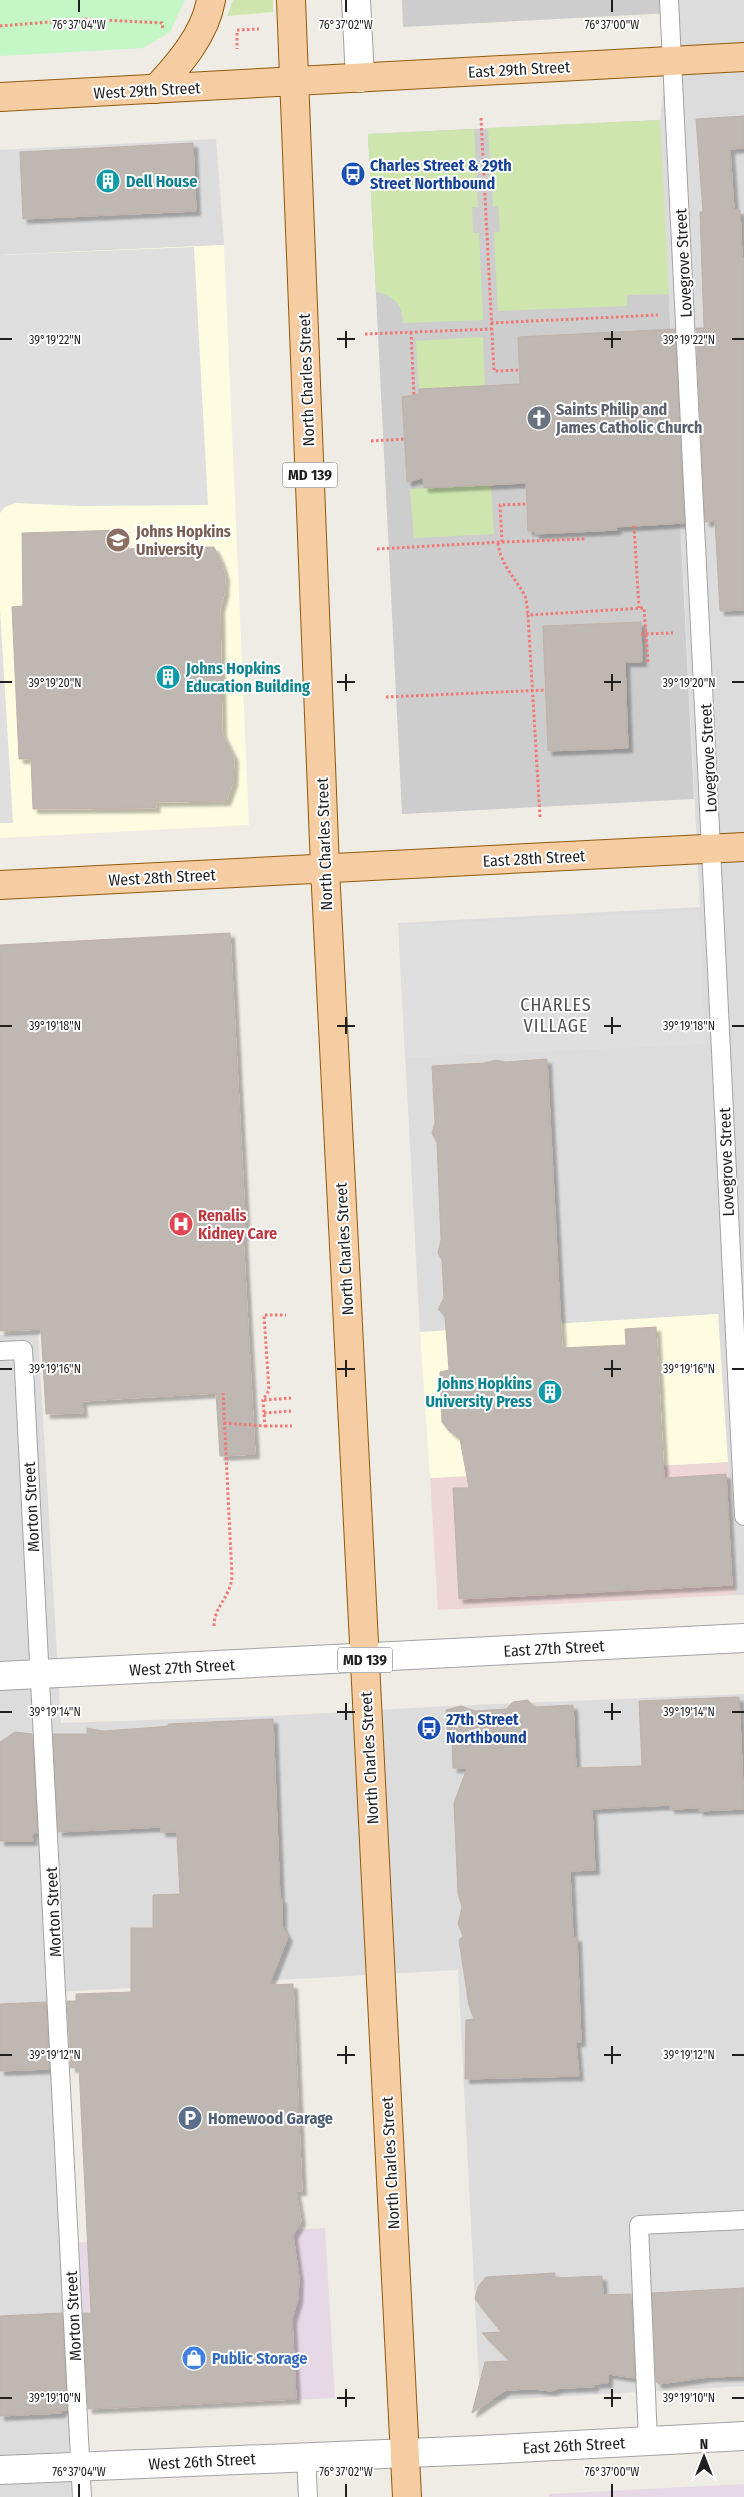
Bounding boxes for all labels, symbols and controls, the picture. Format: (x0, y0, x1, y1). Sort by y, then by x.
text: 76°37'04"W (52, 18, 106, 32)
text: 76°37'02"W (319, 18, 373, 32)
text: 76°37'00"W (585, 18, 639, 32)
street label: East 29th Street (467, 57, 571, 82)
street label: West 29th Street (93, 78, 202, 103)
place label: Charles Street & 29th Street Northbound (370, 156, 512, 193)
bus stop icon: Charles Street & 29th Street Northbound (340, 161, 366, 187)
building icon: Dell House (95, 168, 121, 194)
place label: Dell House (126, 172, 197, 191)
street label: Lovegrove Street (671, 207, 696, 318)
street label: North Charles Street (295, 312, 318, 447)
text: 39°19'22"N (29, 333, 81, 347)
text: 39°19'22"N (663, 333, 715, 347)
place label: Saints Philip and James Catholic Church (555, 400, 702, 437)
church icon: Saints Philip and James Catholic Church (526, 405, 552, 431)
road number: MD 139 (282, 462, 338, 488)
place label: Johns Hopkins University (135, 522, 231, 559)
school or university icon: Johns Hopkins University (105, 527, 131, 553)
place label: Johns Hopkins Education Building (185, 659, 310, 696)
building icon: Johns Hopkins Education Building (155, 664, 181, 690)
text: 39°19'20"N (29, 676, 81, 690)
text: 39°19'20"N (663, 676, 715, 690)
street label: Lovegrove Street (696, 702, 721, 813)
street label: North Charles Street (313, 776, 336, 911)
street label: East 28th Street (482, 846, 587, 871)
street label: West 28th Street (108, 865, 217, 890)
district label: CHARLES VILLAGE (520, 994, 592, 1037)
text: 39°19'18"N (29, 1019, 81, 1033)
text: 39°19'18"N (663, 1019, 715, 1033)
street label: Lovegrove Street (715, 1106, 738, 1217)
street label: North Charles Street (331, 1181, 357, 1316)
place label: Renalis Kidney Care (198, 1206, 277, 1243)
hospital icon: Renalis Kidney Care (168, 1211, 194, 1237)
text: 39°19'16"N (29, 1362, 81, 1376)
text: 39°19'16"N (663, 1362, 715, 1376)
place label: Johns Hopkins University Press (425, 1374, 532, 1411)
building icon: Johns Hopkins University Press (537, 1379, 563, 1405)
street label: Morton Street (20, 1461, 43, 1553)
street label: East 27th Street (503, 1636, 606, 1661)
road number: MD 139 (338, 1648, 392, 1672)
street label: West 27th Street (129, 1655, 236, 1680)
street label: North Charles Street (356, 1690, 382, 1825)
text: 39°19'14"N (29, 1705, 81, 1719)
text: 39°19'14"N (663, 1705, 715, 1719)
place label: 27th Street Northbound (445, 1710, 527, 1747)
bus stop icon: 27th Street Northbound (416, 1715, 442, 1741)
street label: Morton Street (42, 1866, 65, 1958)
text: 39°19'12"N (29, 2048, 81, 2062)
text: 39°19'12"N (663, 2048, 715, 2062)
street label: North Charles Street (377, 2095, 403, 2230)
parking icon: Homewood Garage (177, 2105, 203, 2131)
place label: Homewood Garage (208, 2109, 333, 2128)
street label: Morton Street (62, 2270, 85, 2362)
shop icon: Public Storage (181, 2345, 207, 2371)
place label: Public Storage (212, 2349, 307, 2368)
text: 39°19'10"N (29, 2391, 81, 2405)
text: 39°19'10"N (663, 2391, 715, 2405)
north arrow (679, 2432, 729, 2482)
street label: East 26th Street (522, 2433, 627, 2458)
text: N (700, 2436, 708, 2453)
street label: West 26th Street (148, 2449, 257, 2474)
text: 76°37'04"W (52, 2465, 106, 2479)
text: 76°37'02"W (319, 2465, 373, 2479)
text: 76°37'00"W (585, 2465, 639, 2479)

